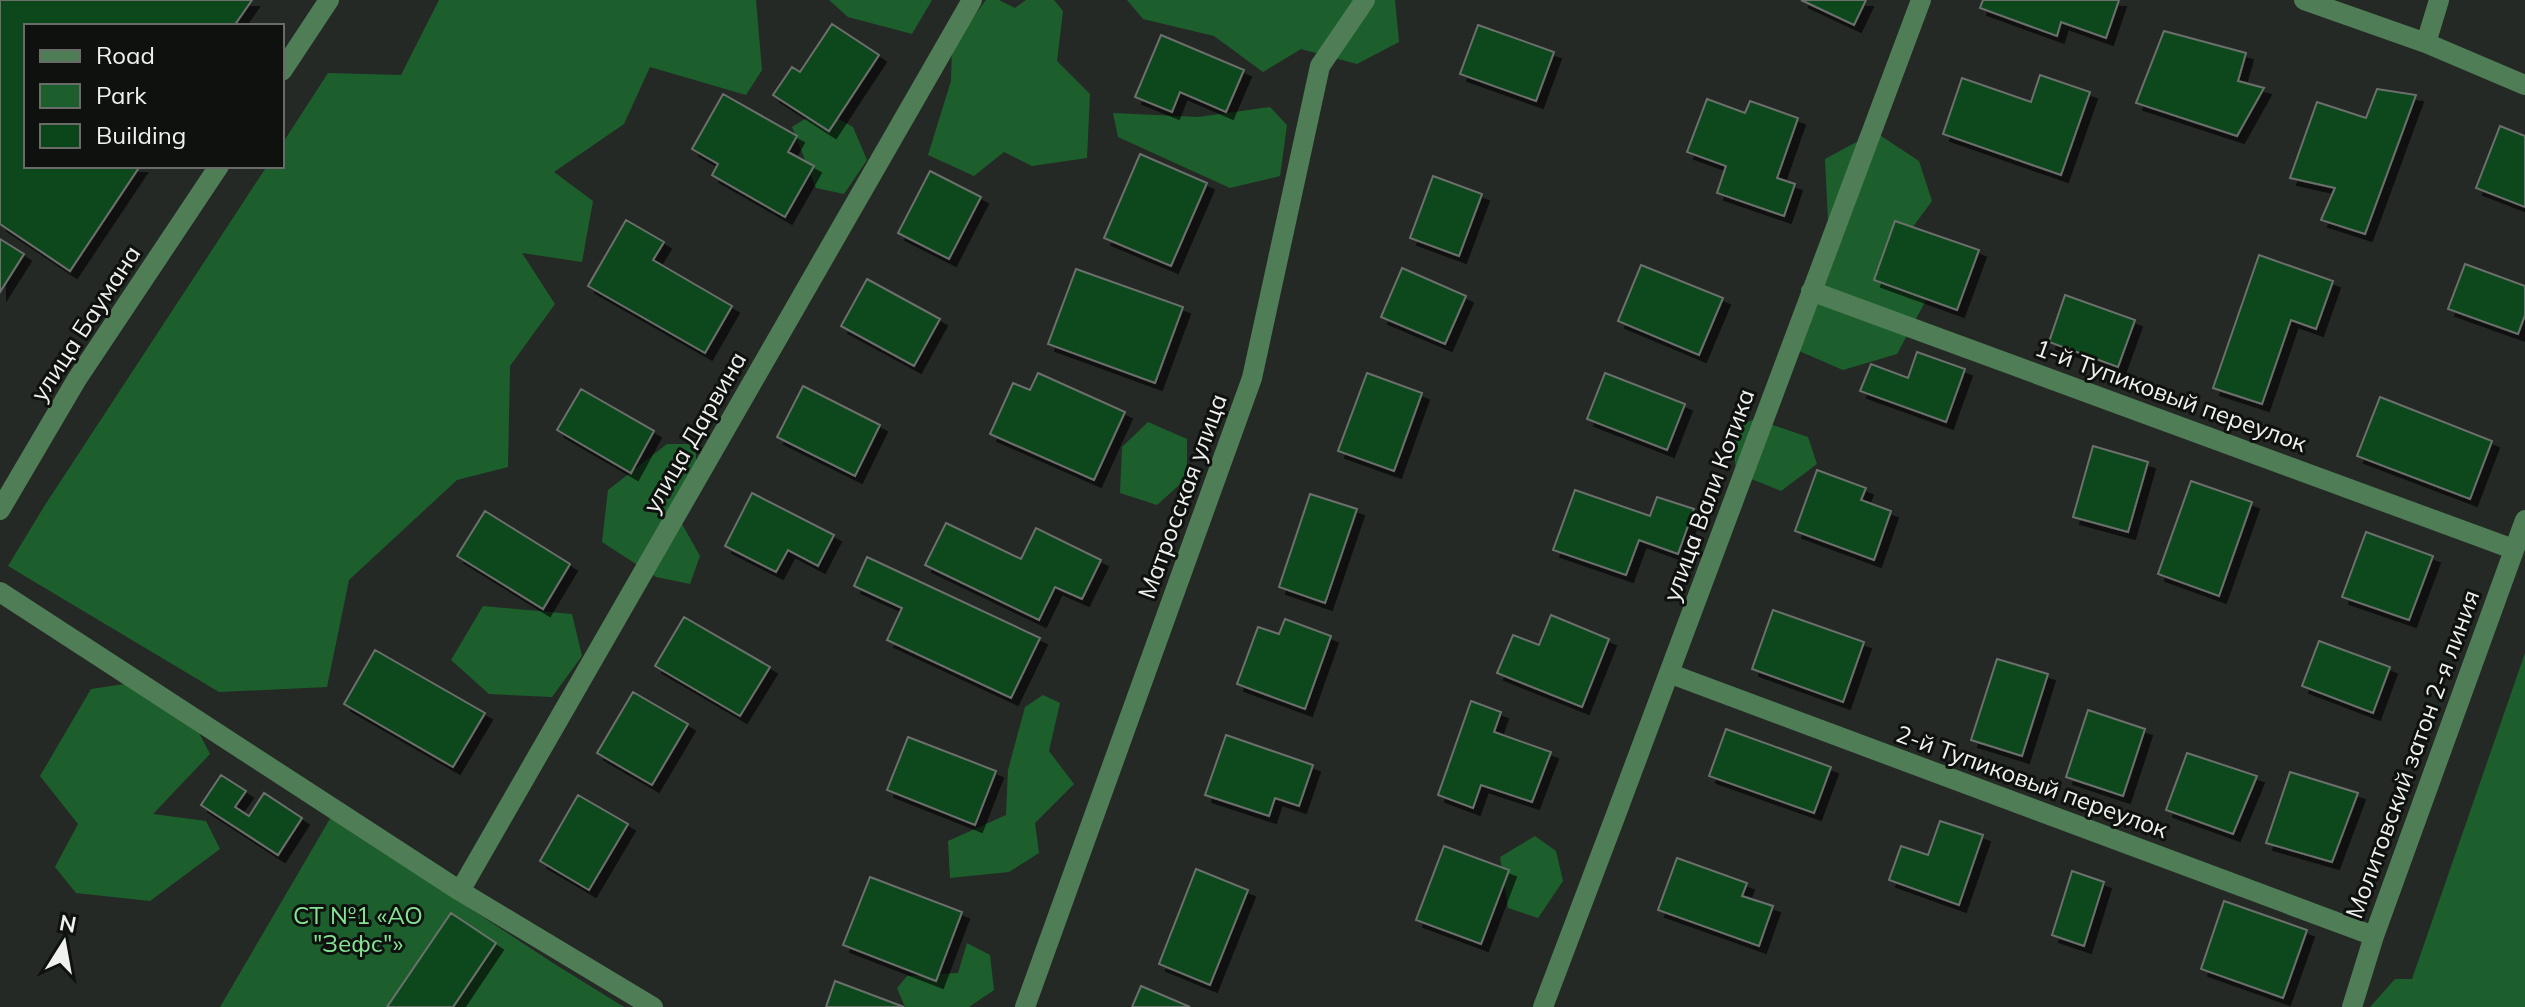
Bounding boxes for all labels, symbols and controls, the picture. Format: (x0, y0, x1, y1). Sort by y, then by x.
legend (24, 24, 284, 168)
text: Road (96, 40, 155, 70)
text: Park (96, 80, 147, 110)
text: Building (96, 120, 186, 150)
street label: улица Баумана (23, 239, 147, 407)
street label: 1-й Тупиковый переулок (2031, 332, 2311, 458)
street label: улица Дарвина (636, 346, 752, 518)
street label: улица Вали Котика (1656, 385, 1760, 605)
street label: Матросская улица (1131, 389, 1233, 603)
street label: Молитовский затон 2-я линия (2339, 586, 2485, 922)
street label: 2-й Тупиковый переулок (1892, 718, 2172, 844)
park label: СТ №1 «АО "Зефс"» (293, 900, 423, 958)
north arrow (24, 903, 104, 983)
text: N (57, 908, 79, 939)

